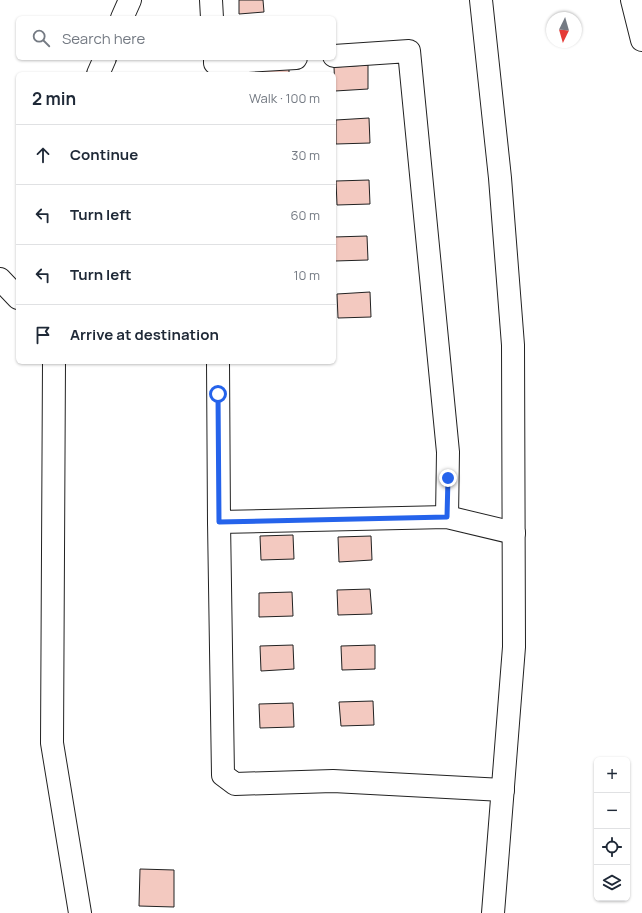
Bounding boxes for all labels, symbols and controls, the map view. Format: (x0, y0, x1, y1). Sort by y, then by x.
north arrow (546, 12, 582, 48)
search box (16, 16, 336, 60)
icon: search (30, 27, 52, 49)
text: Search here (62, 28, 145, 49)
text: 2 min (32, 87, 76, 110)
text: Walk · 100 m (249, 89, 320, 107)
icon: ahead (32, 144, 54, 166)
text: Continue (70, 144, 138, 165)
text: 30 m (291, 146, 320, 164)
icon: left (32, 204, 54, 226)
text: Turn left (70, 204, 132, 225)
text: 60 m (290, 206, 320, 224)
icon: left (32, 264, 54, 286)
text: Turn left (70, 264, 132, 285)
text: 10 m (293, 266, 320, 284)
icon: arrive (32, 324, 54, 346)
text: Arrive at destination (70, 324, 219, 345)
route start (209, 385, 227, 403)
route end (439, 469, 457, 487)
map controls (594, 757, 630, 901)
button: + (594, 757, 630, 793)
button: − (594, 793, 630, 829)
button: locate (594, 829, 630, 865)
button: layers (594, 865, 630, 901)

